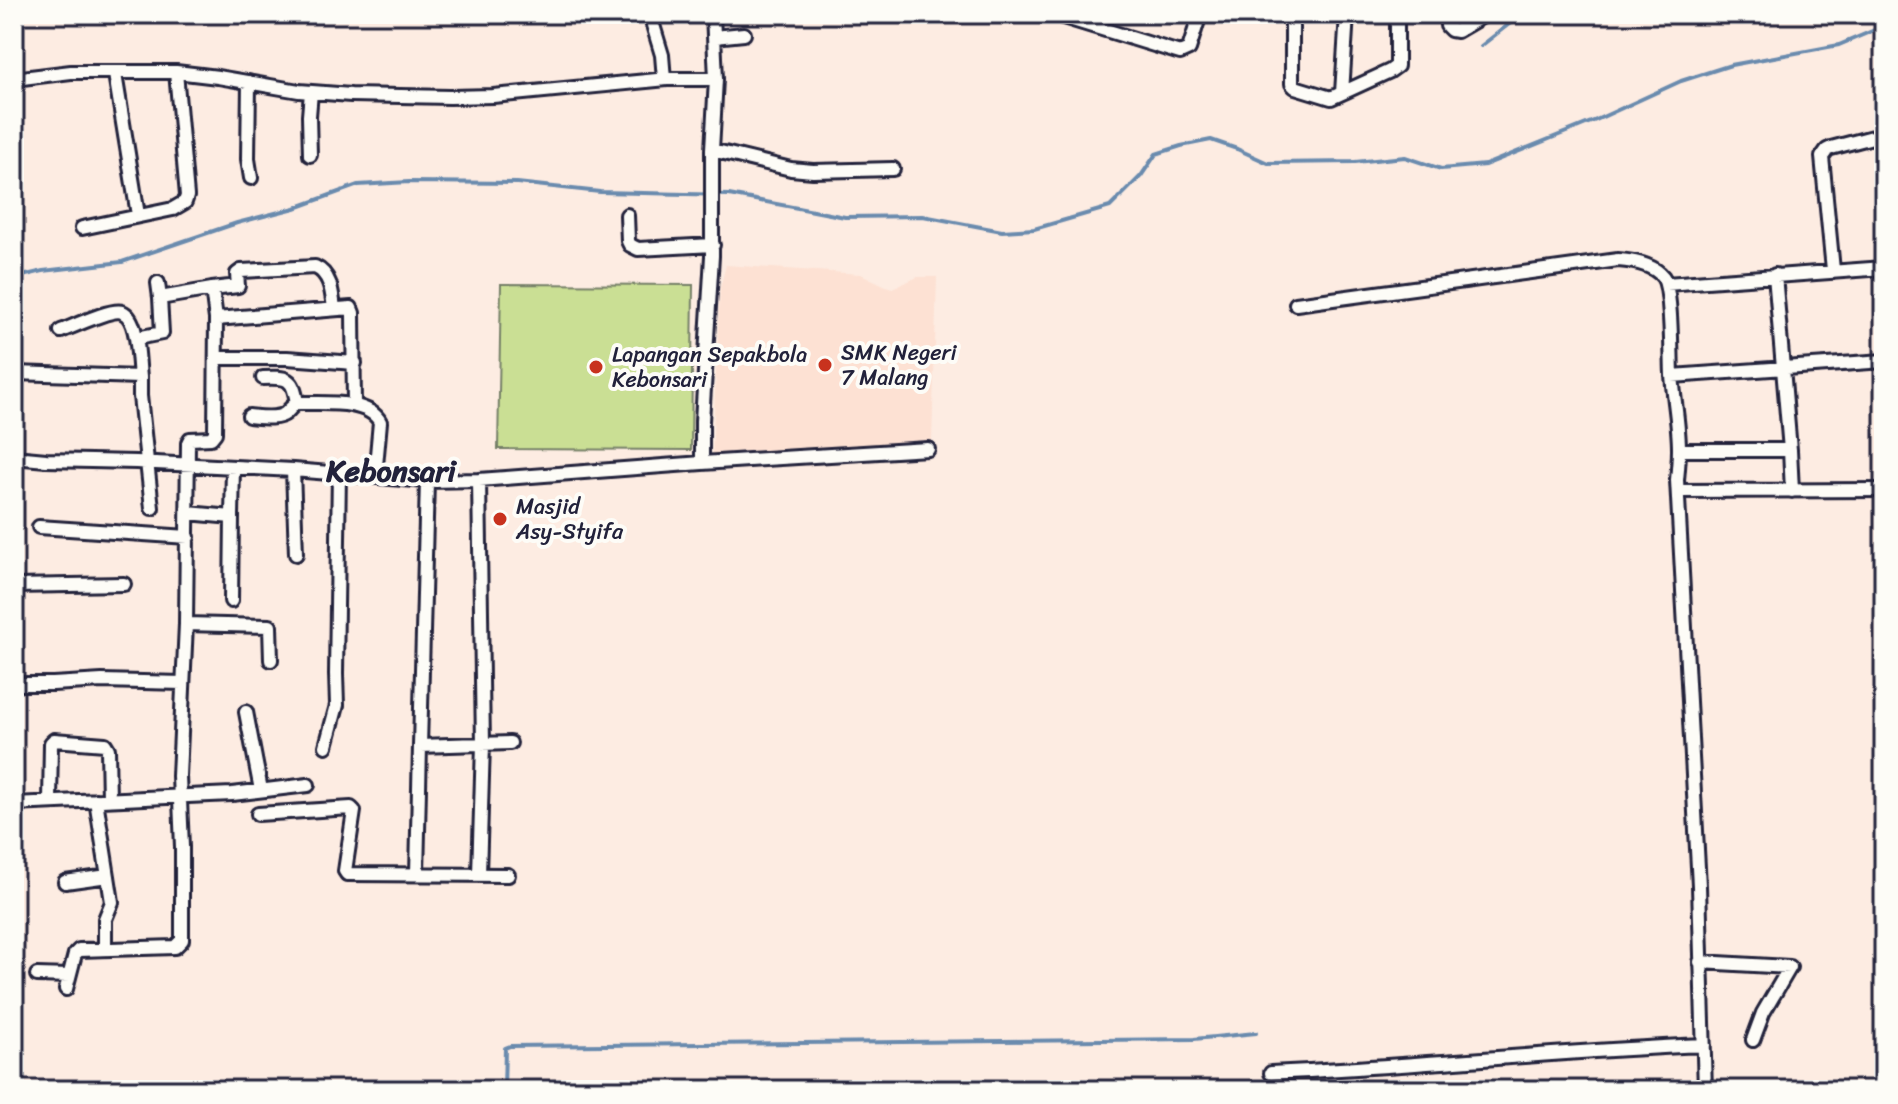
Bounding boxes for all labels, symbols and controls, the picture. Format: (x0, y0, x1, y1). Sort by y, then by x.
place label: SMK Negeri 7 Malang (841, 333, 958, 397)
place label: Lapangan Sepakbola Kebonsari (612, 335, 807, 399)
marker: SMK Negeri 7 Malang (816, 356, 834, 374)
marker: Lapangan Sepakbola Kebonsari (587, 358, 605, 376)
district label: Kebonsari (325, 444, 457, 498)
place label: Masjid Asy-Styifa (515, 487, 624, 551)
marker: Masjid Asy-Styifa (491, 510, 509, 528)

